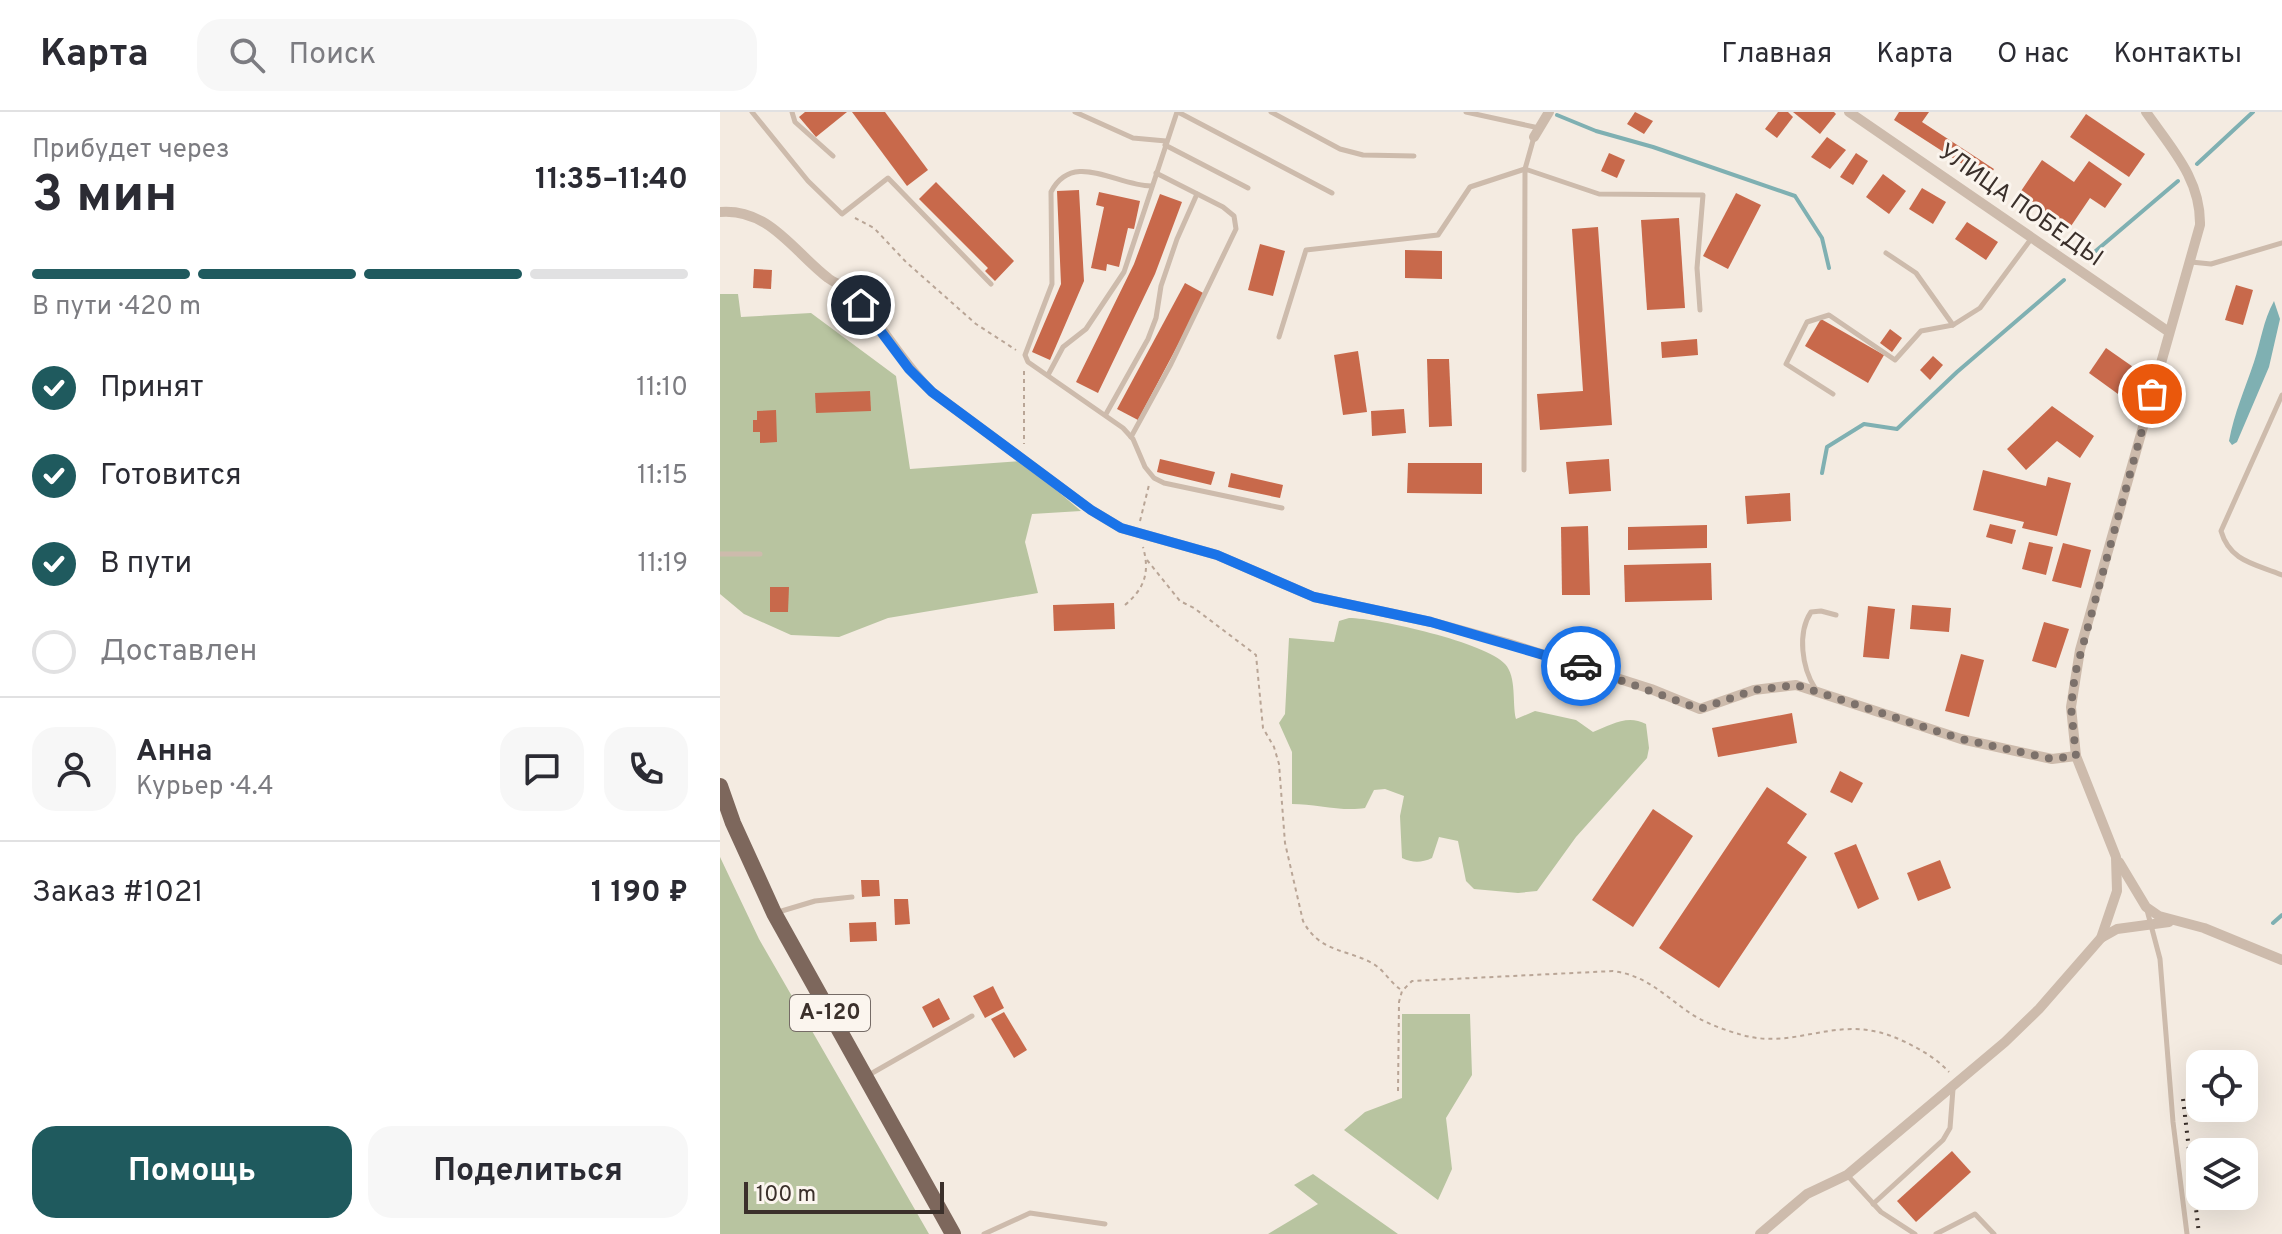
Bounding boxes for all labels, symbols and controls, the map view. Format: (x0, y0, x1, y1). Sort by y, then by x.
search box (197, 19, 757, 91)
text: Карта (40, 31, 149, 80)
icon: search (225, 33, 269, 77)
text: Поиск (289, 37, 376, 74)
text: Главная (1721, 37, 1832, 73)
text: Карта (1876, 37, 1953, 73)
text: О нас (1997, 37, 2070, 73)
text: Контакты (2114, 37, 2242, 73)
text: Прибудет через (32, 134, 230, 167)
street label: УЛИЦА ПОБЕДЫ (1932, 138, 2108, 274)
text: 11:35–11:40 (535, 162, 688, 199)
text: 3 мин (32, 164, 177, 230)
pin (827, 271, 895, 339)
icon: home (839, 283, 883, 327)
text: В пути · 420 m (32, 291, 201, 324)
pin (2118, 360, 2186, 428)
icon: check (32, 366, 76, 410)
text: Принят (100, 370, 204, 407)
text: 11:10 (636, 372, 688, 405)
icon: bag (2130, 372, 2174, 416)
icon: check (32, 454, 76, 498)
text: Готовится (100, 458, 242, 495)
text: 11:15 (637, 460, 688, 493)
icon: check (32, 542, 76, 586)
text: В пути (100, 546, 192, 583)
text: 11:19 (638, 548, 688, 581)
courier (1541, 626, 1621, 706)
text: Доставлен (100, 634, 257, 671)
icon: car (1559, 644, 1603, 688)
button: person (32, 727, 116, 811)
button: chat (500, 727, 584, 811)
button: phone (604, 727, 688, 811)
text: Анна (136, 734, 213, 771)
text: Курьер · 4.4 (136, 771, 274, 804)
text: Заказ #1021 (32, 875, 204, 912)
text: 1 190 ₽ (591, 875, 688, 912)
road number: А-120 (790, 995, 870, 1031)
map controls (2186, 1050, 2258, 1210)
button: locate (2186, 1050, 2258, 1122)
button: Помощь (32, 1126, 352, 1218)
button: Поделиться (368, 1126, 688, 1218)
button: layers (2186, 1138, 2258, 1210)
scale bar (744, 1178, 944, 1214)
text: 100 m (756, 1182, 816, 1209)

